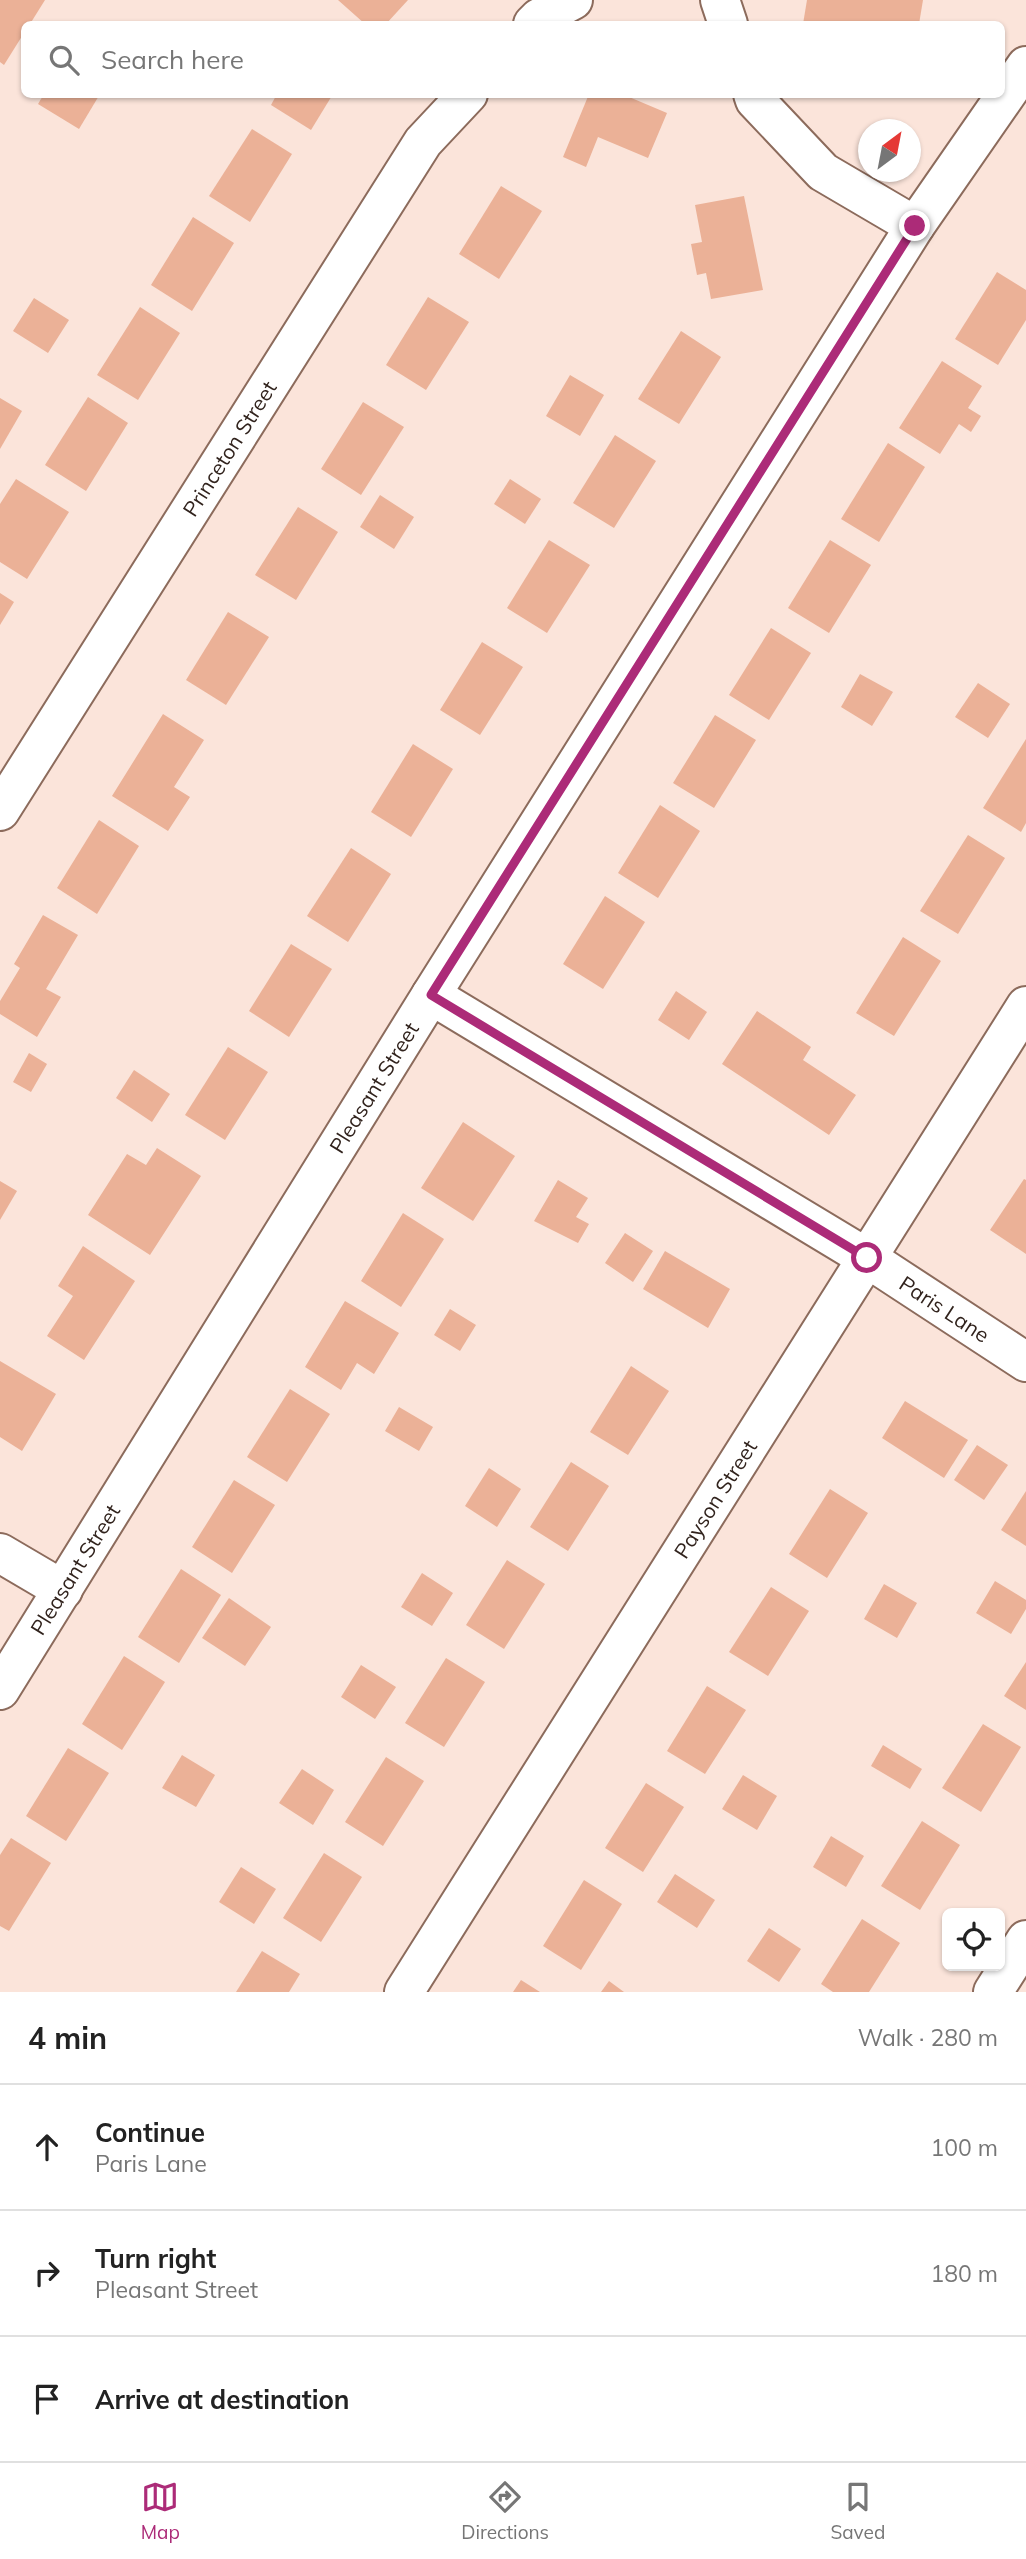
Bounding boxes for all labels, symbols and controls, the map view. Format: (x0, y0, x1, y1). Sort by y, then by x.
search box (21, 21, 1005, 98)
icon: search (45, 41, 83, 79)
text: Search here (101, 43, 244, 76)
north arrow (858, 119, 921, 182)
route end (899, 210, 930, 241)
street label: Princeton Street (177, 376, 282, 521)
street label: Pleasant Street (323, 1017, 424, 1158)
route start (851, 1242, 882, 1273)
street label: Paris Lane (895, 1270, 995, 1348)
street label: Payson Street (668, 1435, 762, 1563)
street label: Pleasant Street (25, 1499, 125, 1639)
map controls (942, 1908, 1005, 1971)
button: locate (942, 1908, 1005, 1971)
text: 4 min (28, 2019, 107, 2057)
text: Walk · 280 m (858, 2023, 998, 2052)
text: Continue (95, 2116, 205, 2149)
icon: ahead (28, 2128, 66, 2166)
text: 100 m (930, 2133, 998, 2162)
text: Paris Lane (95, 2149, 207, 2178)
text: Turn right (95, 2242, 216, 2275)
icon: right (28, 2254, 66, 2292)
text: 180 m (930, 2259, 998, 2288)
text: Pleasant Street (95, 2275, 258, 2304)
icon: arrive (28, 2380, 66, 2418)
text: Arrive at destination (95, 2383, 350, 2416)
tab: Map (141, 2478, 180, 2544)
tab: Directions (461, 2478, 549, 2544)
tab: Saved (830, 2478, 885, 2544)

